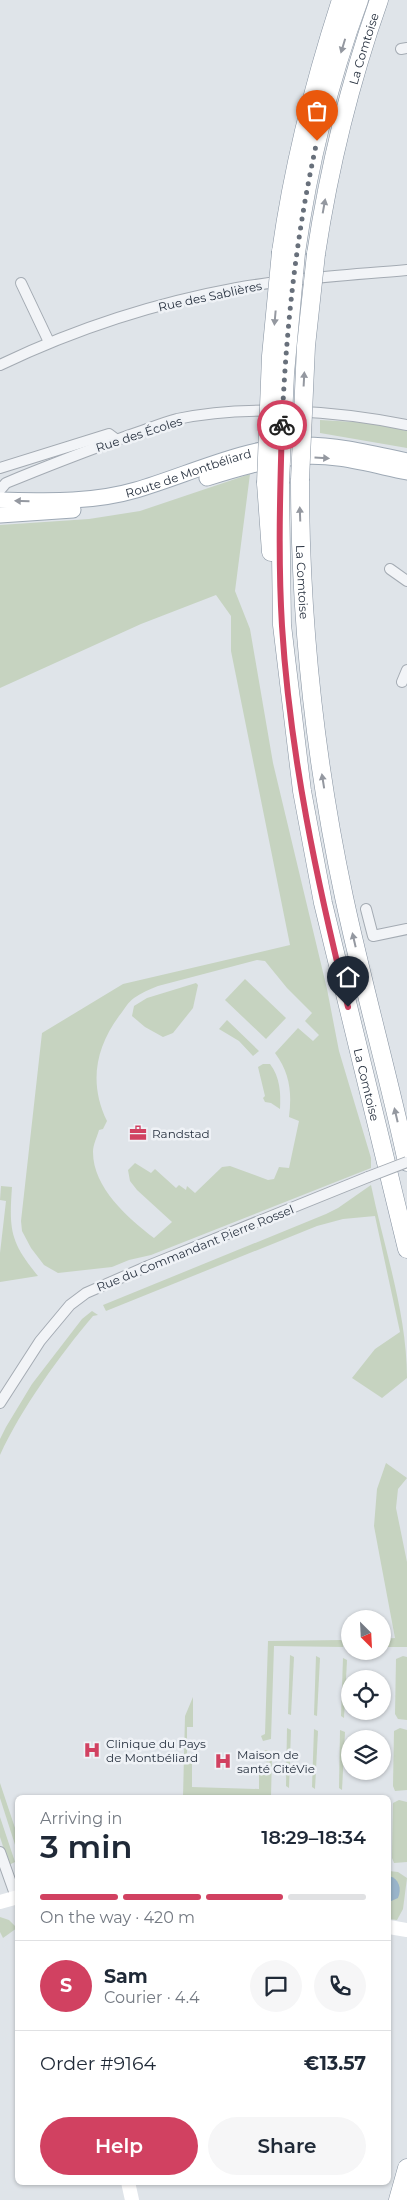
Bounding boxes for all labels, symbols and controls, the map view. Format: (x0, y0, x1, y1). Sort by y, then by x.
street label: La Comtoise (345, 11, 382, 86)
one-way arrow (339, 39, 347, 54)
pin (296, 90, 338, 141)
icon: bag (303, 97, 331, 125)
one-way arrow (320, 198, 328, 214)
street label: Rue des Sablières (157, 278, 263, 314)
one-way arrow (270, 310, 278, 326)
one-way arrow (300, 370, 308, 386)
courier (257, 400, 307, 450)
icon: bike (268, 411, 296, 439)
street label: Rue des Écoles (94, 413, 184, 455)
street label: Route de Montbéliard (124, 445, 253, 500)
one-way arrow (314, 455, 330, 463)
one-way arrow (14, 496, 30, 504)
one-way arrow (296, 506, 304, 522)
street label: La Comtoise (294, 545, 312, 620)
one-way arrow (319, 772, 327, 788)
one-way arrow (350, 932, 358, 947)
pin (327, 956, 369, 1007)
icon: home (334, 963, 362, 991)
street label: La Comtoise (351, 1047, 383, 1122)
one-way arrow (392, 1107, 400, 1123)
office icon: Randstad (128, 1123, 148, 1143)
place label: Randstad (152, 1126, 210, 1141)
street label: Rue du Commandant Pierre Rossel (94, 1201, 296, 1295)
north arrow (341, 1610, 391, 1660)
map controls (341, 1610, 391, 1780)
button: locate (341, 1670, 391, 1720)
button: layers (341, 1730, 391, 1780)
place label: Clinique du Pays de Montbéliard (106, 1736, 206, 1765)
hospital icon: Clinique du Pays de Montbéliard (82, 1740, 102, 1760)
place label: Maison de santé CitéVie (237, 1747, 315, 1776)
hospital icon: Maison de santé CitéVie (213, 1751, 233, 1771)
text: Arriving in (40, 1809, 122, 1828)
text: 18:29–18:34 (261, 1826, 366, 1849)
text: 3 min (40, 1827, 132, 1866)
text: On the way · 420 m (40, 1908, 195, 1927)
button: chat (250, 1960, 302, 2012)
button: phone (314, 1960, 366, 2012)
text: Sam (104, 1965, 148, 1988)
text: S (60, 1974, 72, 1997)
text: Courier · 4.4 (104, 1988, 200, 2007)
text: Order #9164 (40, 2052, 156, 2075)
text: €13.57 (304, 2052, 366, 2075)
button: Help (40, 2117, 198, 2175)
button: Share (208, 2117, 366, 2175)

